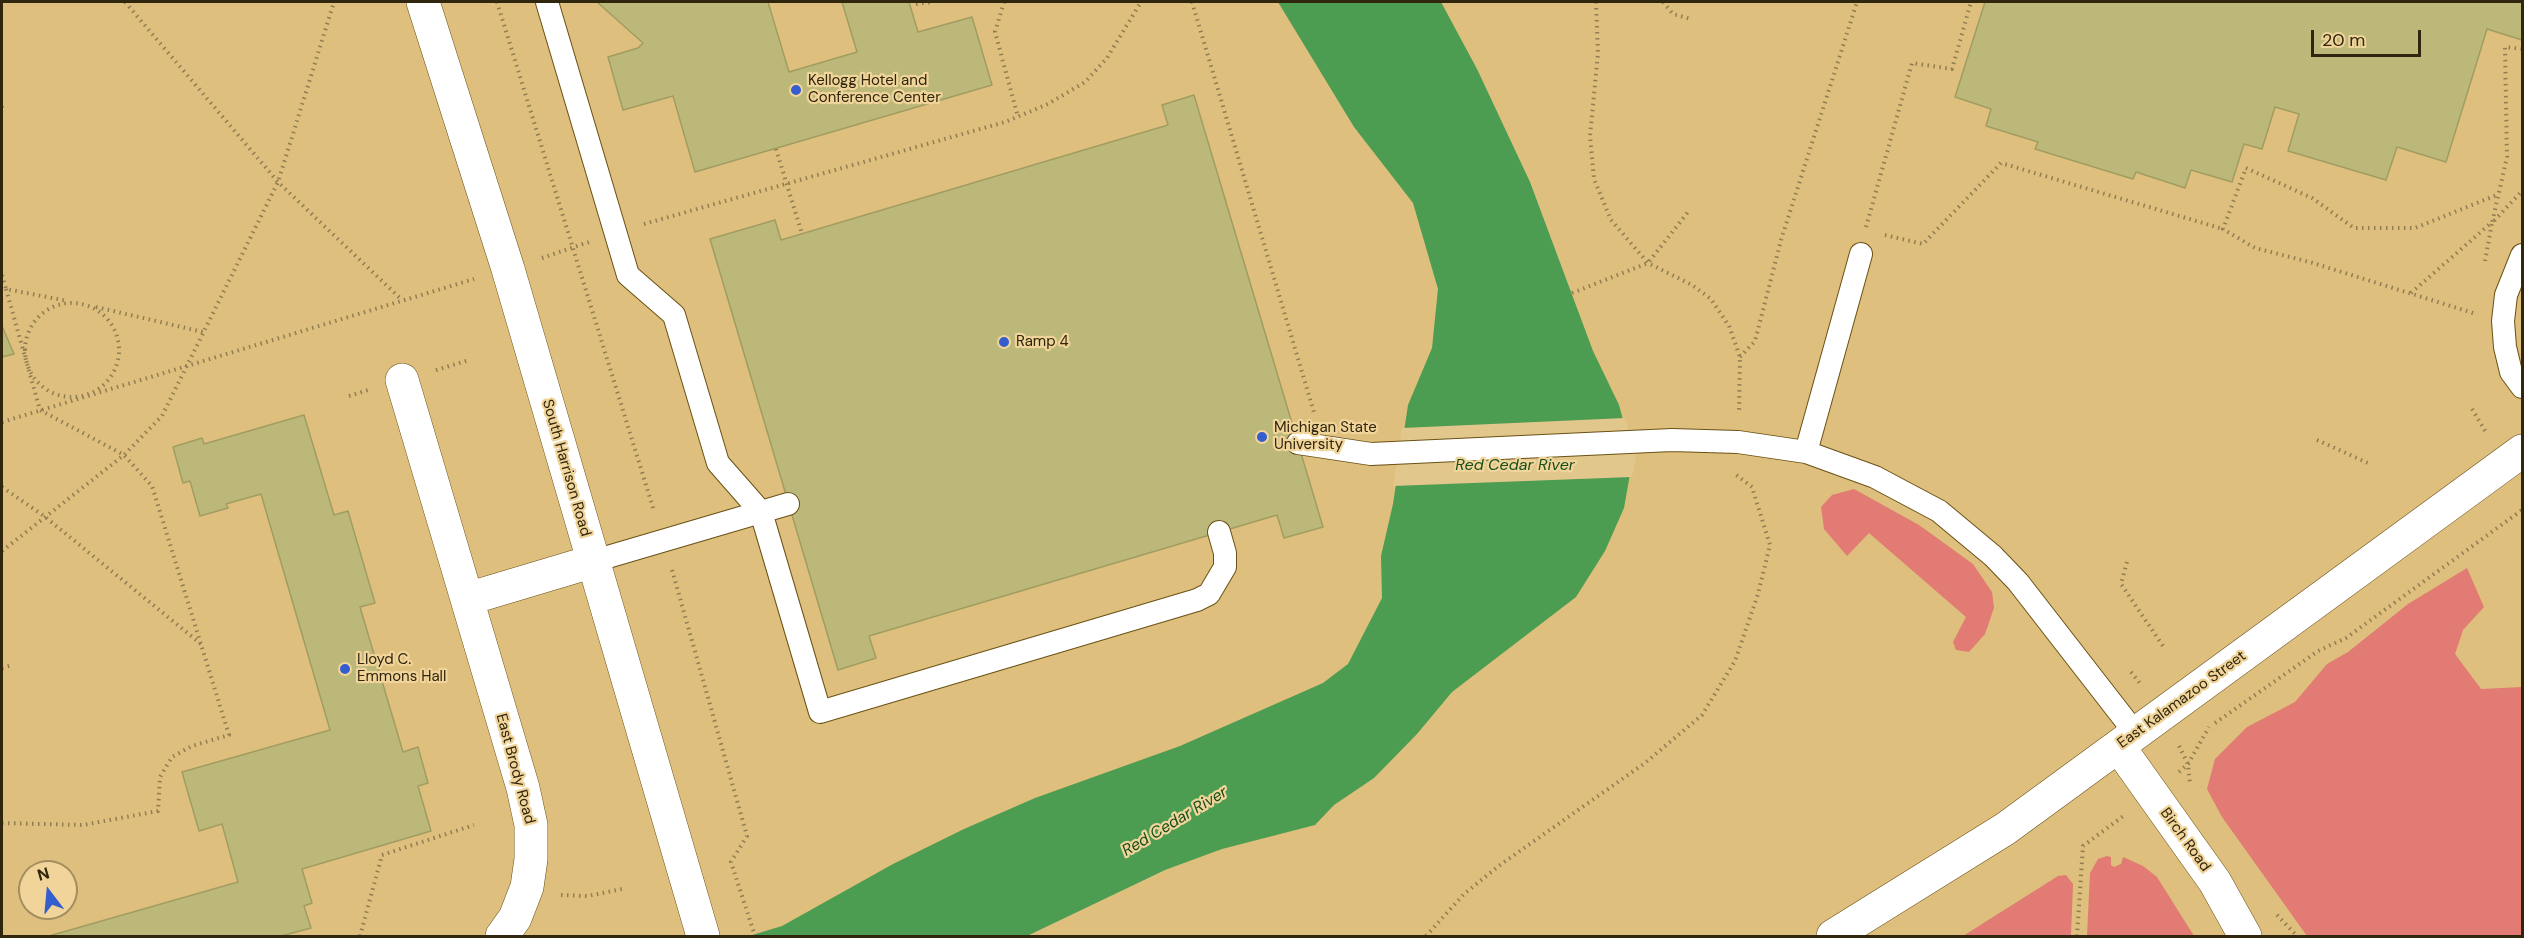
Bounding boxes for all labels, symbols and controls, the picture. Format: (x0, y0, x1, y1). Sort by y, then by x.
scale bar (2314, 18, 2424, 56)
text: 20 m (2322, 28, 2365, 52)
place label: Kellogg Hotel and Conference Center (808, 72, 941, 107)
marker: Kellogg Hotel and Conference Center (789, 83, 803, 97)
place label: Ramp 4 (1016, 333, 1069, 351)
marker: Ramp 4 (997, 335, 1011, 349)
street label: South Harrison Road (538, 397, 594, 539)
place label: Michigan State University (1274, 419, 1377, 454)
marker: Michigan State University (1255, 430, 1269, 444)
water label: Red Cedar River (1455, 456, 1575, 476)
street label: East Kalamazoo Street (2114, 647, 2250, 753)
place label: Lloyd C. Emmons Hall (357, 651, 446, 686)
marker: Lloyd C. Emmons Hall (338, 662, 352, 676)
street label: East Brody Road (492, 712, 538, 826)
water label: Red Cedar River (1119, 783, 1231, 861)
street label: Birch Road (2156, 805, 2214, 875)
north arrow (18, 860, 78, 920)
text: N (35, 862, 52, 886)

